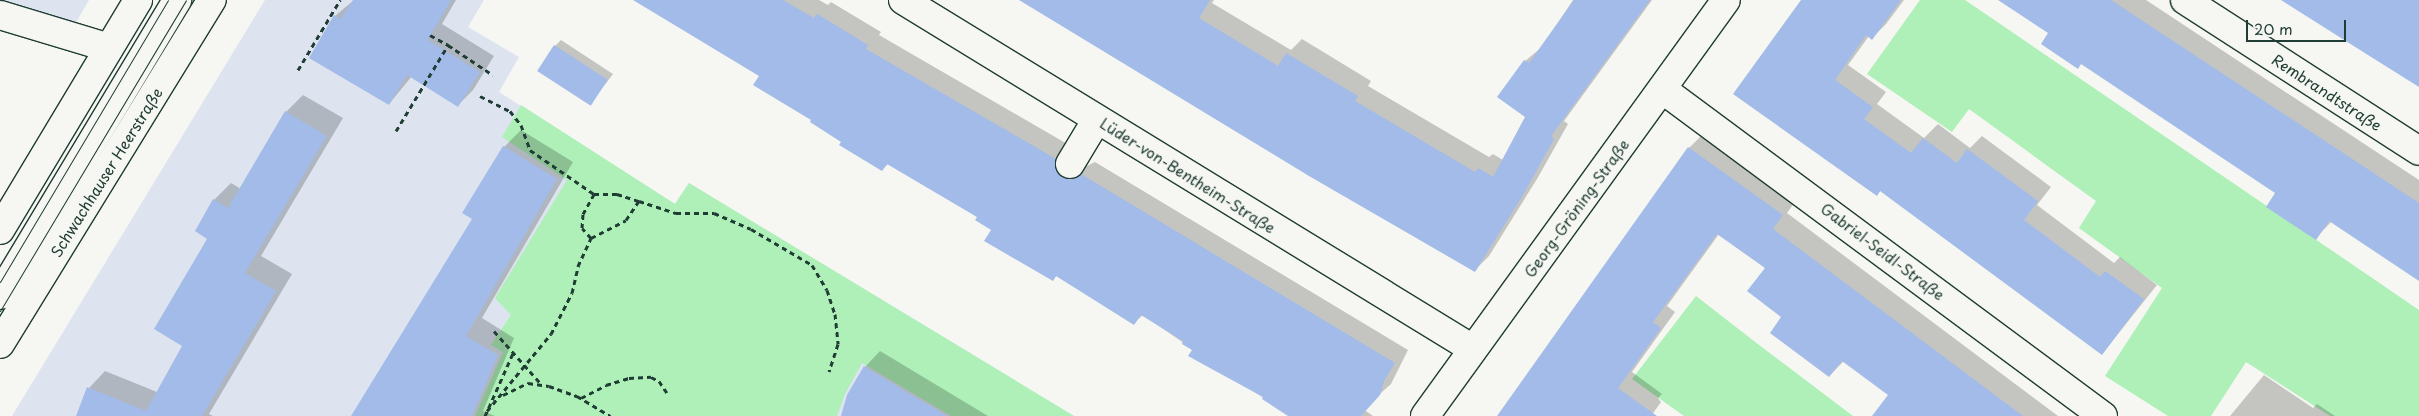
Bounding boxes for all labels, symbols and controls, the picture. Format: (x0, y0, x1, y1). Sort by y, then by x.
scale bar (2249, 10, 2349, 42)
text: 20 m (2254, 17, 2293, 40)
street label: Rembrandtstraße (2269, 50, 2385, 134)
street label: Schwachhauser Heerstraße (46, 84, 166, 260)
street label: Lüder-von-Bentheim-Straße (1097, 114, 1279, 236)
street label: Georg-Gröning-Straße (1520, 136, 1632, 280)
street label: Gabriel-Seidl-Straße (1818, 199, 1948, 303)

